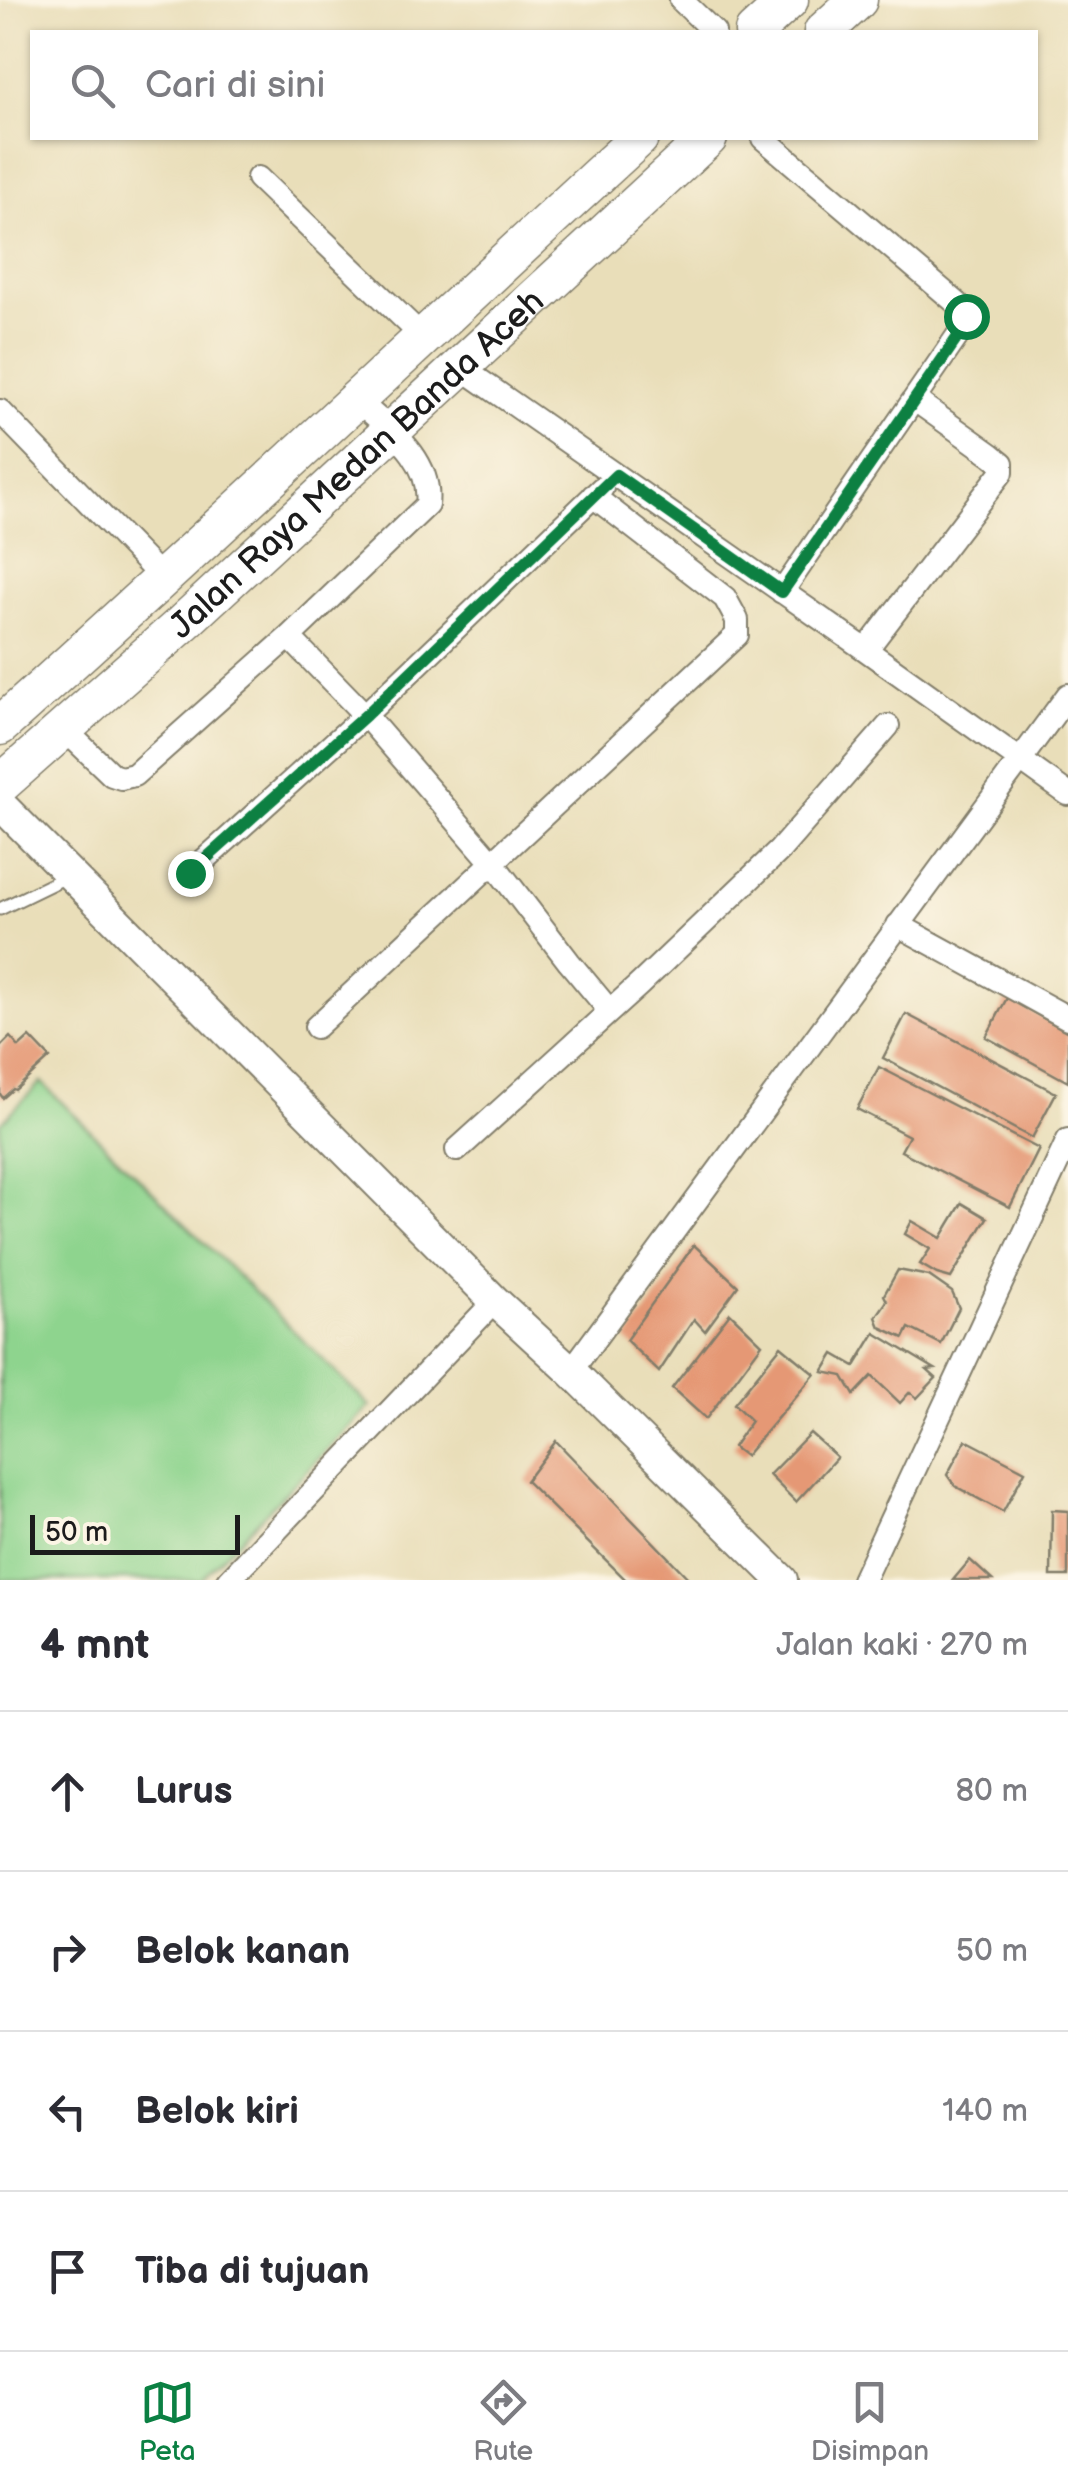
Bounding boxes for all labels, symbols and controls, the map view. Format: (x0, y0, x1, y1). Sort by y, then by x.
search box (30, 30, 1038, 140)
icon: search (65, 58, 120, 113)
text: Cari di sini (145, 63, 325, 108)
street label: Jalan Raya Medan Banda Aceh (161, 280, 554, 648)
route start (944, 294, 990, 340)
route end (168, 851, 214, 897)
scale bar (30, 1510, 240, 1554)
text: 50 m (45, 1516, 108, 1549)
text: 4 mnt (40, 1620, 149, 1671)
text: Jalan kaki · 270 m (776, 1626, 1028, 1665)
icon: ahead (40, 1764, 95, 1819)
text: Lurus (135, 1769, 233, 1814)
text: 80 m (955, 1772, 1028, 1811)
icon: right (40, 1924, 95, 1979)
text: Belok kanan (135, 1929, 350, 1974)
text: 50 m (956, 1932, 1028, 1971)
icon: left (40, 2084, 95, 2139)
text: Belok kiri (135, 2089, 299, 2134)
text: 140 m (942, 2092, 1028, 2131)
icon: arrive (40, 2244, 95, 2299)
text: Tiba di tujuan (135, 2249, 369, 2294)
tab: Peta (139, 2375, 196, 2468)
tab: Rute (473, 2375, 533, 2468)
tab: Disimpan (811, 2375, 929, 2468)

